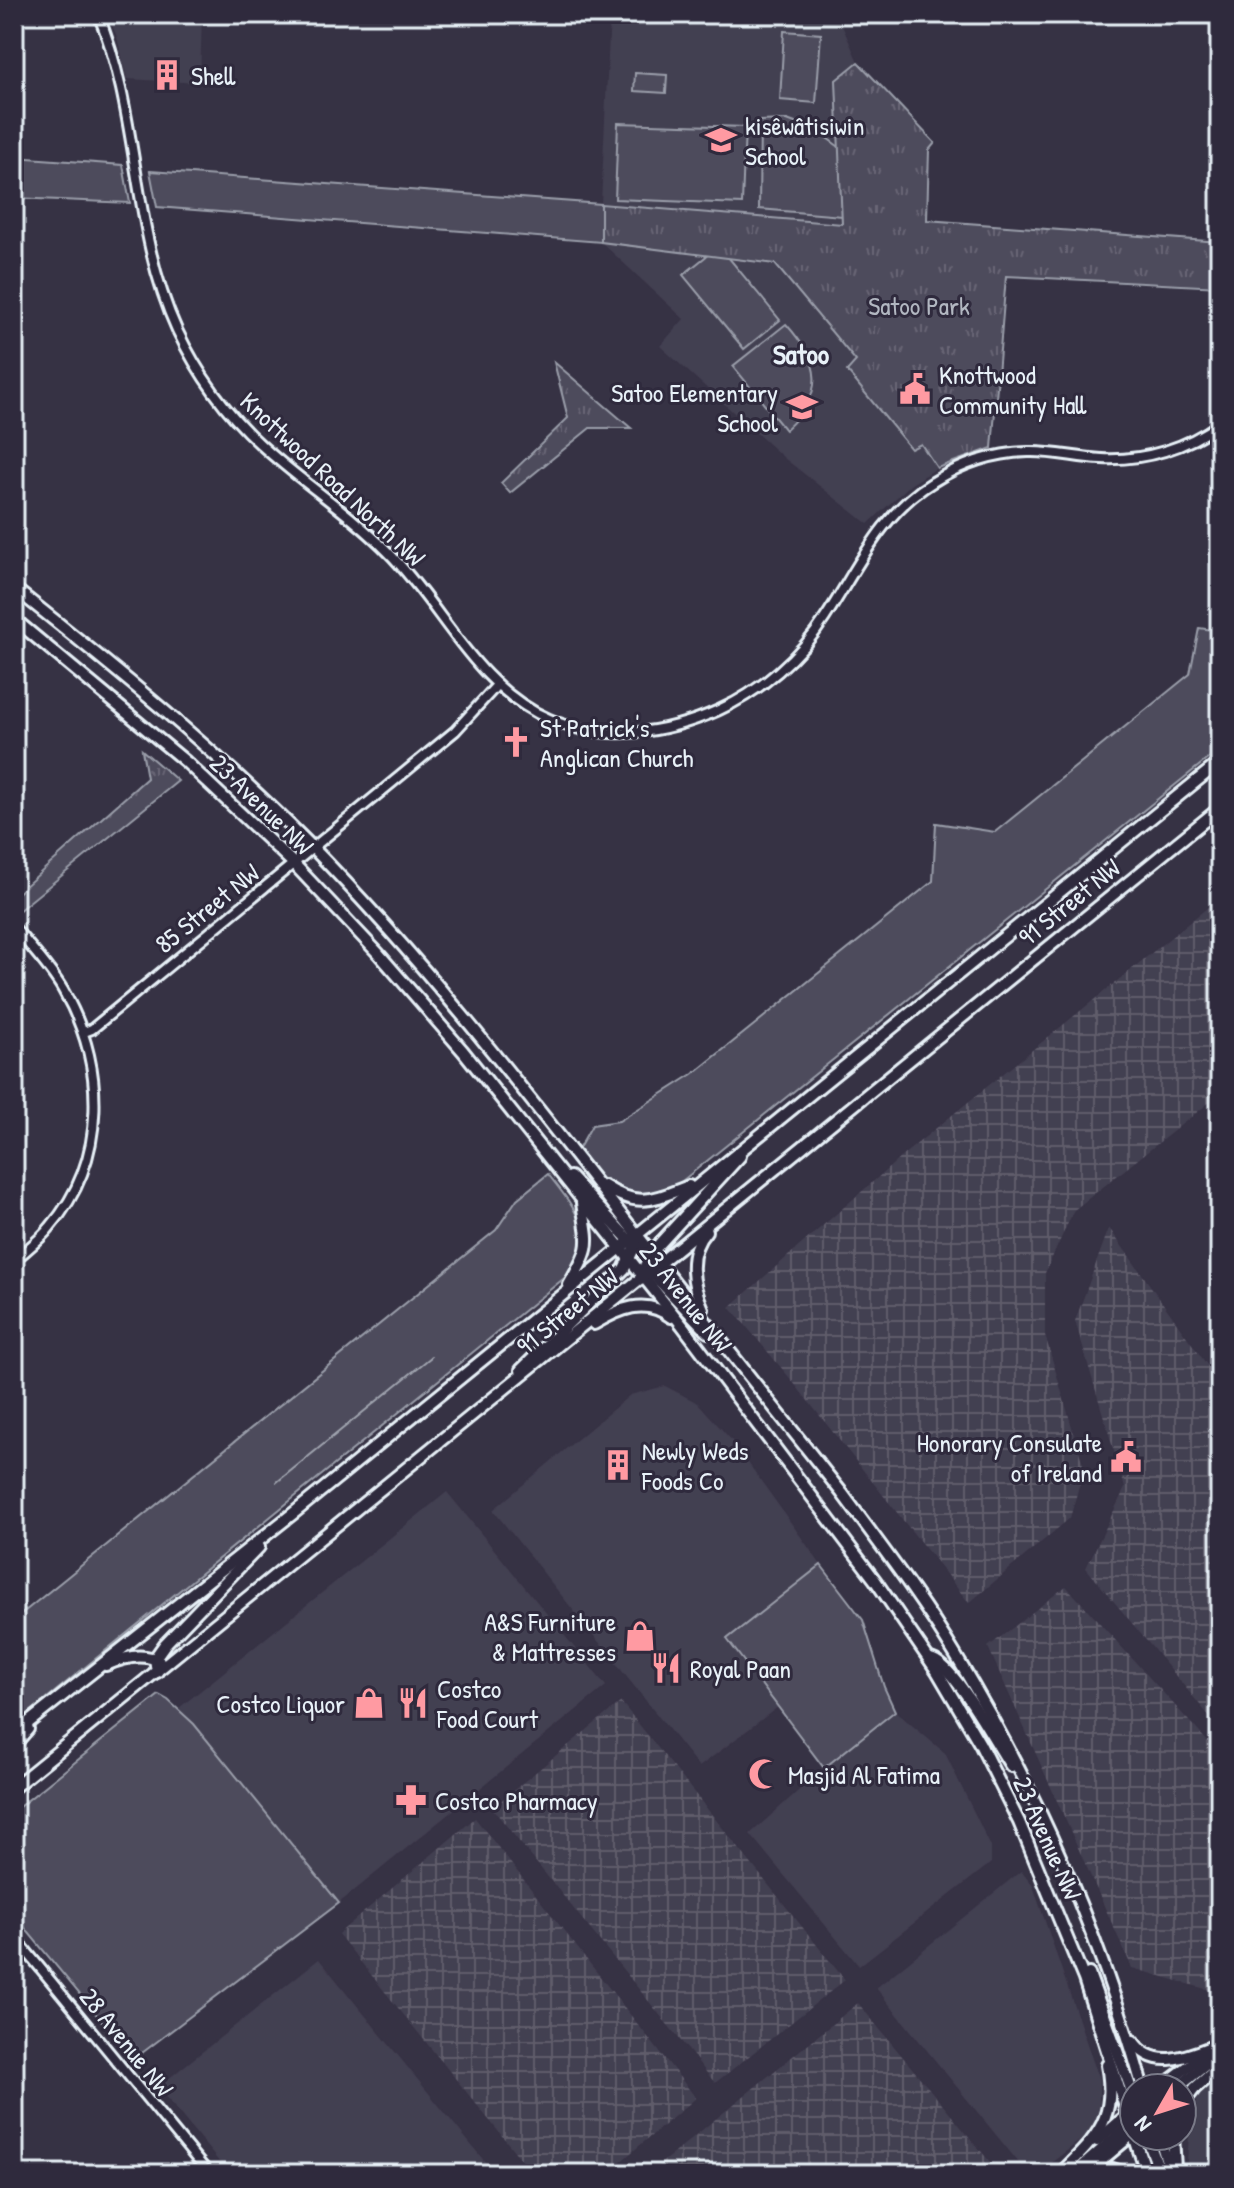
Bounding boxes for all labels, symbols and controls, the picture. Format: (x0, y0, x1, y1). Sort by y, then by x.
building icon: Shell (150, 58, 184, 92)
place label: Shell (191, 58, 236, 93)
place label: kisêwâtisiwin School (745, 108, 864, 173)
school or university icon: kisêwâtisiwin School (704, 123, 738, 157)
park label: Satoo Park (868, 288, 970, 323)
district label: Satoo (773, 335, 830, 373)
place label: Knottwood Community Hall (939, 357, 1087, 422)
public building icon: Knottwood Community Hall (898, 372, 932, 406)
place label: Satoo Elementary School (611, 375, 778, 440)
street label: Knottwood Road North NW (233, 384, 433, 574)
school or university icon: Satoo Elementary School (785, 390, 819, 424)
place label: St Patrick's Anglican Church (540, 710, 693, 775)
church icon: St Patrick's Anglican Church (499, 725, 533, 759)
street label: 23 Avenue NW (203, 746, 321, 862)
street label: 91 Street NW (1011, 850, 1127, 954)
street label: 85 Street NW (148, 855, 266, 961)
street label: 23 Avenue NW (632, 1234, 740, 1360)
street label: 91 Street NW (509, 1259, 625, 1363)
place label: Honorary Consulate of Ireland (917, 1425, 1102, 1490)
place label: Newly Weds Foods Co (641, 1433, 749, 1498)
public building icon: Honorary Consulate of Ireland (1109, 1440, 1143, 1474)
building icon: Newly Weds Foods Co (601, 1448, 635, 1482)
place label: A&S Furniture & Mattresses (484, 1604, 616, 1669)
shop icon: A&S Furniture & Mattresses (623, 1619, 657, 1653)
restaurant icon: Royal Paan (649, 1651, 683, 1685)
place label: Royal Paan (690, 1651, 791, 1686)
place label: Costco Food Court (436, 1671, 539, 1736)
place label: Costco Liquor (216, 1686, 345, 1721)
shop icon: Costco Liquor (352, 1686, 386, 1720)
restaurant icon: Costco Food Court (396, 1686, 430, 1720)
mosque icon: Masjid Al Fatima (747, 1757, 781, 1791)
place label: Masjid Al Fatima (788, 1757, 940, 1792)
street label: 23 Avenue NW (1005, 1771, 1091, 1905)
pharmacy icon: Costco Pharmacy (394, 1783, 428, 1817)
place label: Costco Pharmacy (435, 1783, 598, 1818)
street label: 28 Avenue NW (72, 1980, 182, 2104)
north arrow (1118, 2072, 1198, 2152)
text: N (1127, 2110, 1158, 2139)

